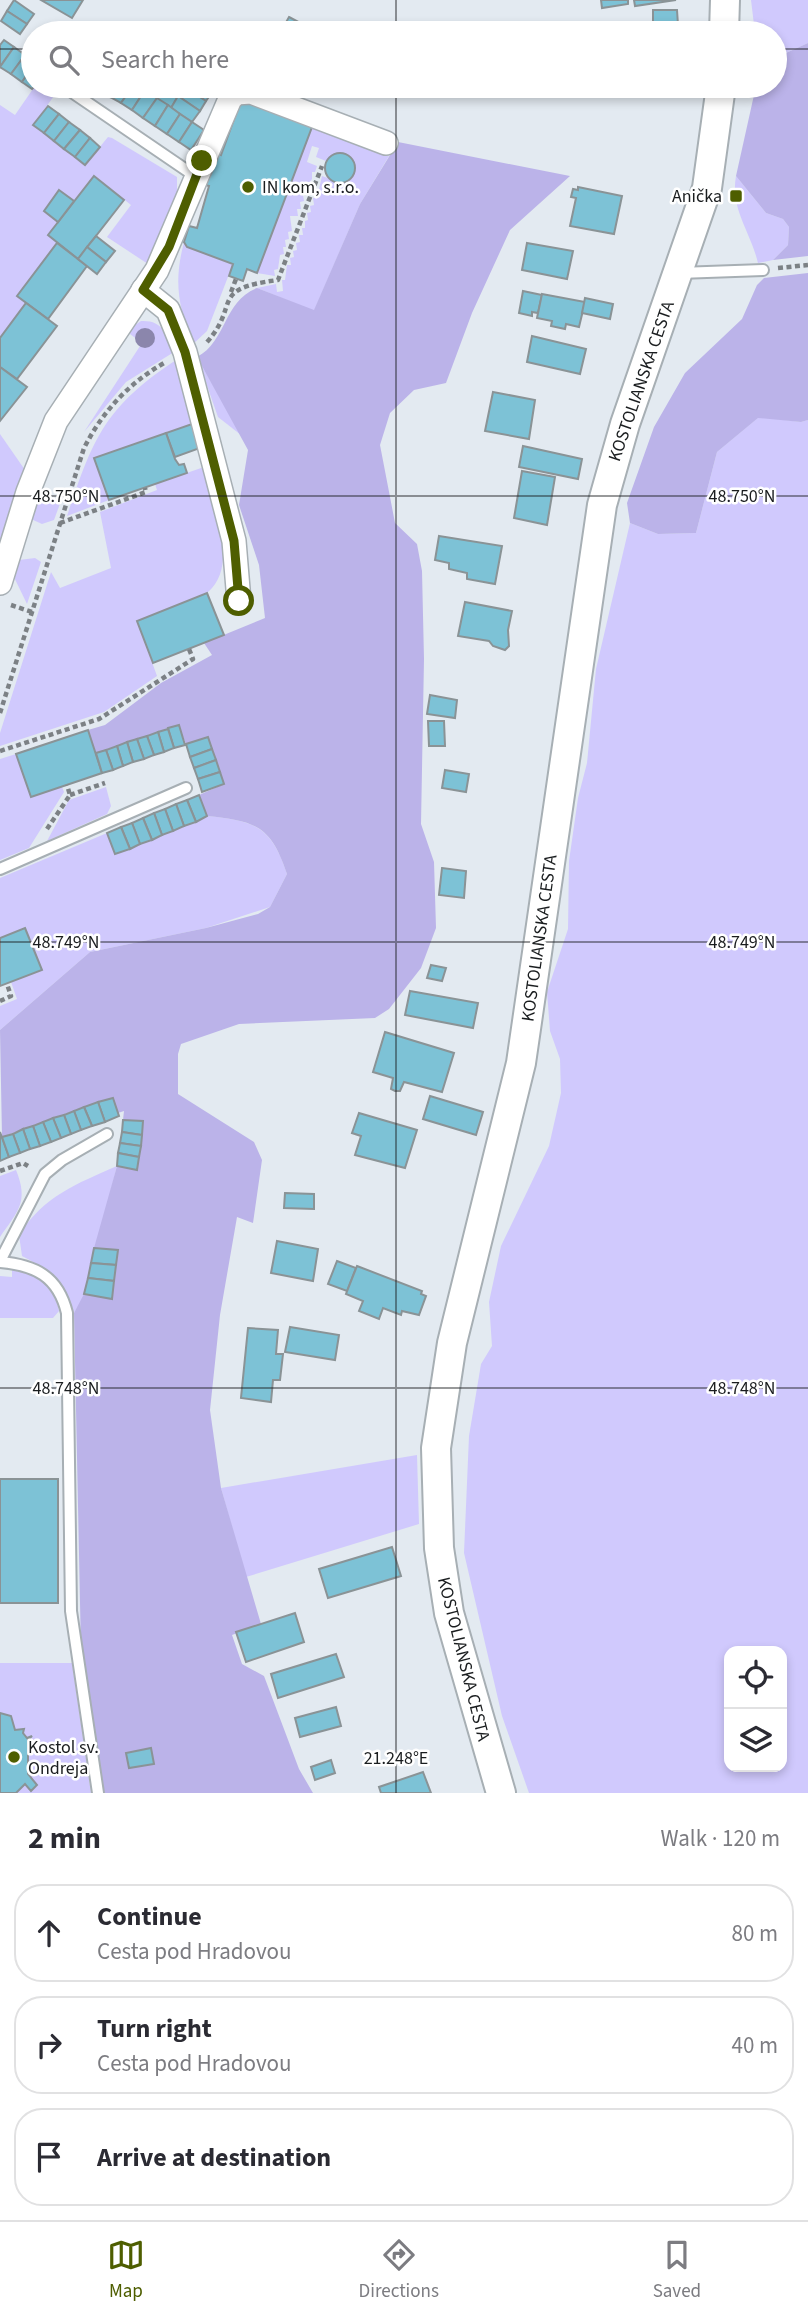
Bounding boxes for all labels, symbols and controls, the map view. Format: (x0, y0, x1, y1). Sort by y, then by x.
search box (21, 21, 787, 98)
icon: search (45, 41, 83, 79)
text: Search here (101, 41, 229, 78)
route end (186, 145, 217, 176)
place label: IN kom, s.r.o. (262, 175, 359, 200)
marker: IN kom, s.r.o. (240, 179, 256, 195)
place label: Anička (672, 184, 722, 209)
marker: Anička (728, 188, 744, 204)
street label: KOSTOLIANSKA CESTA (602, 297, 681, 465)
text: 48.750°N (33, 484, 99, 509)
text: 48.750°N (709, 484, 775, 509)
route start (223, 585, 254, 616)
street label: KOSTOLIANSKA CESTA (515, 853, 564, 1023)
text: 48.749°N (33, 930, 99, 955)
text: 48.749°N (709, 930, 775, 955)
text: 48.748°N (33, 1376, 99, 1401)
text: 48.748°N (709, 1376, 775, 1401)
street label: KOSTOLIANSKA CESTA (431, 1574, 496, 1744)
map controls (724, 1646, 787, 1772)
button: locate (724, 1646, 787, 1709)
button: layers (724, 1709, 787, 1772)
place label: Kostol sv. Ondreja (28, 1735, 99, 1781)
text: 21.248°E (364, 1746, 428, 1771)
marker: Kostol sv. Ondreja (6, 1749, 22, 1765)
text: 2 min (28, 1817, 101, 1860)
text: Walk · 120 m (661, 1822, 780, 1855)
text: Continue (97, 1898, 202, 1935)
icon: ahead (30, 1914, 68, 1952)
text: 80 m (731, 1917, 778, 1950)
text: Cesta pod Hradovou (97, 1935, 292, 1968)
text: Turn right (97, 2010, 212, 2047)
icon: right (30, 2026, 68, 2064)
text: 40 m (731, 2029, 778, 2062)
text: Cesta pod Hradovou (97, 2047, 292, 2080)
icon: arrive (30, 2138, 68, 2176)
text: Arrive at destination (97, 2139, 331, 2176)
tab: Map (107, 2236, 145, 2305)
tab: Directions (359, 2236, 439, 2305)
tab: Saved (653, 2236, 701, 2305)

